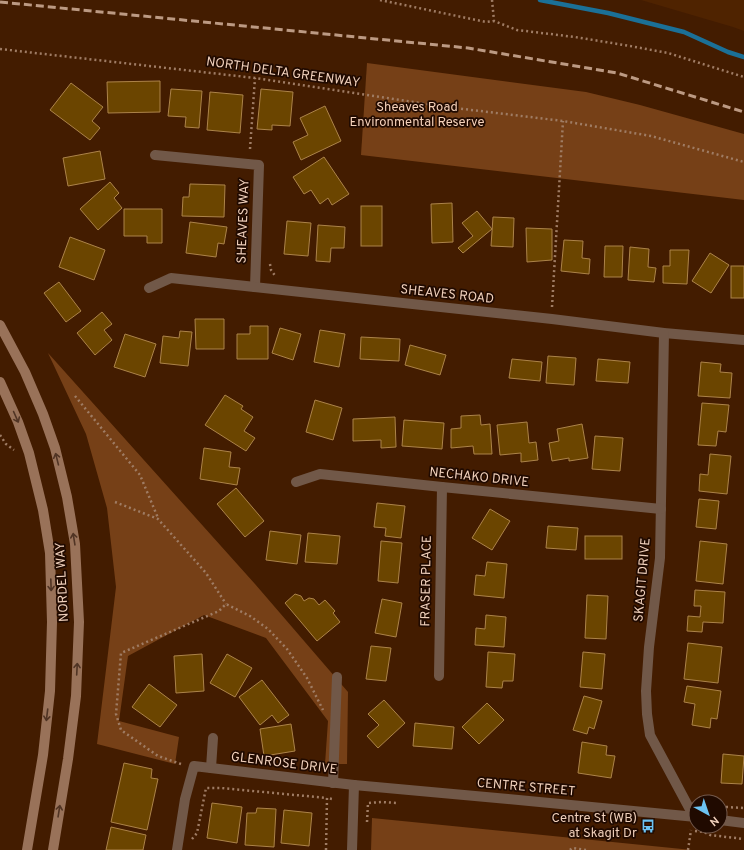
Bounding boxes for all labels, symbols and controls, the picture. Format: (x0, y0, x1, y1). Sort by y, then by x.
street label: NORTH DELTA GREENWAY (205, 54, 361, 92)
park label: Sheaves Road Environmental Reserve (350, 100, 484, 131)
street label: SHEAVES WAY (235, 178, 253, 264)
street label: SHEAVES ROAD (399, 282, 495, 308)
one-way arrow (13, 411, 20, 423)
one-way arrow (53, 453, 61, 466)
street label: NECHAKO DRIVE (428, 465, 530, 491)
one-way arrow (70, 533, 78, 546)
street label: FRASER PLACE (418, 535, 436, 627)
street label: SKAGIT DRIVE (631, 537, 655, 623)
street label: NORDEL WAY (53, 542, 73, 622)
one-way arrow (47, 578, 55, 591)
one-way arrow (74, 663, 81, 676)
one-way arrow (43, 708, 51, 721)
street label: GLENROSE DRIVE (230, 750, 338, 778)
street label: CENTRE STREET (476, 776, 576, 800)
north arrow (688, 794, 728, 834)
one-way arrow (55, 805, 63, 818)
place label: Centre St (WB) at Skagit Dr (552, 811, 637, 842)
text: N (706, 813, 721, 829)
bus stop icon: Centre St (WB) at Skagit Dr (640, 818, 656, 834)

